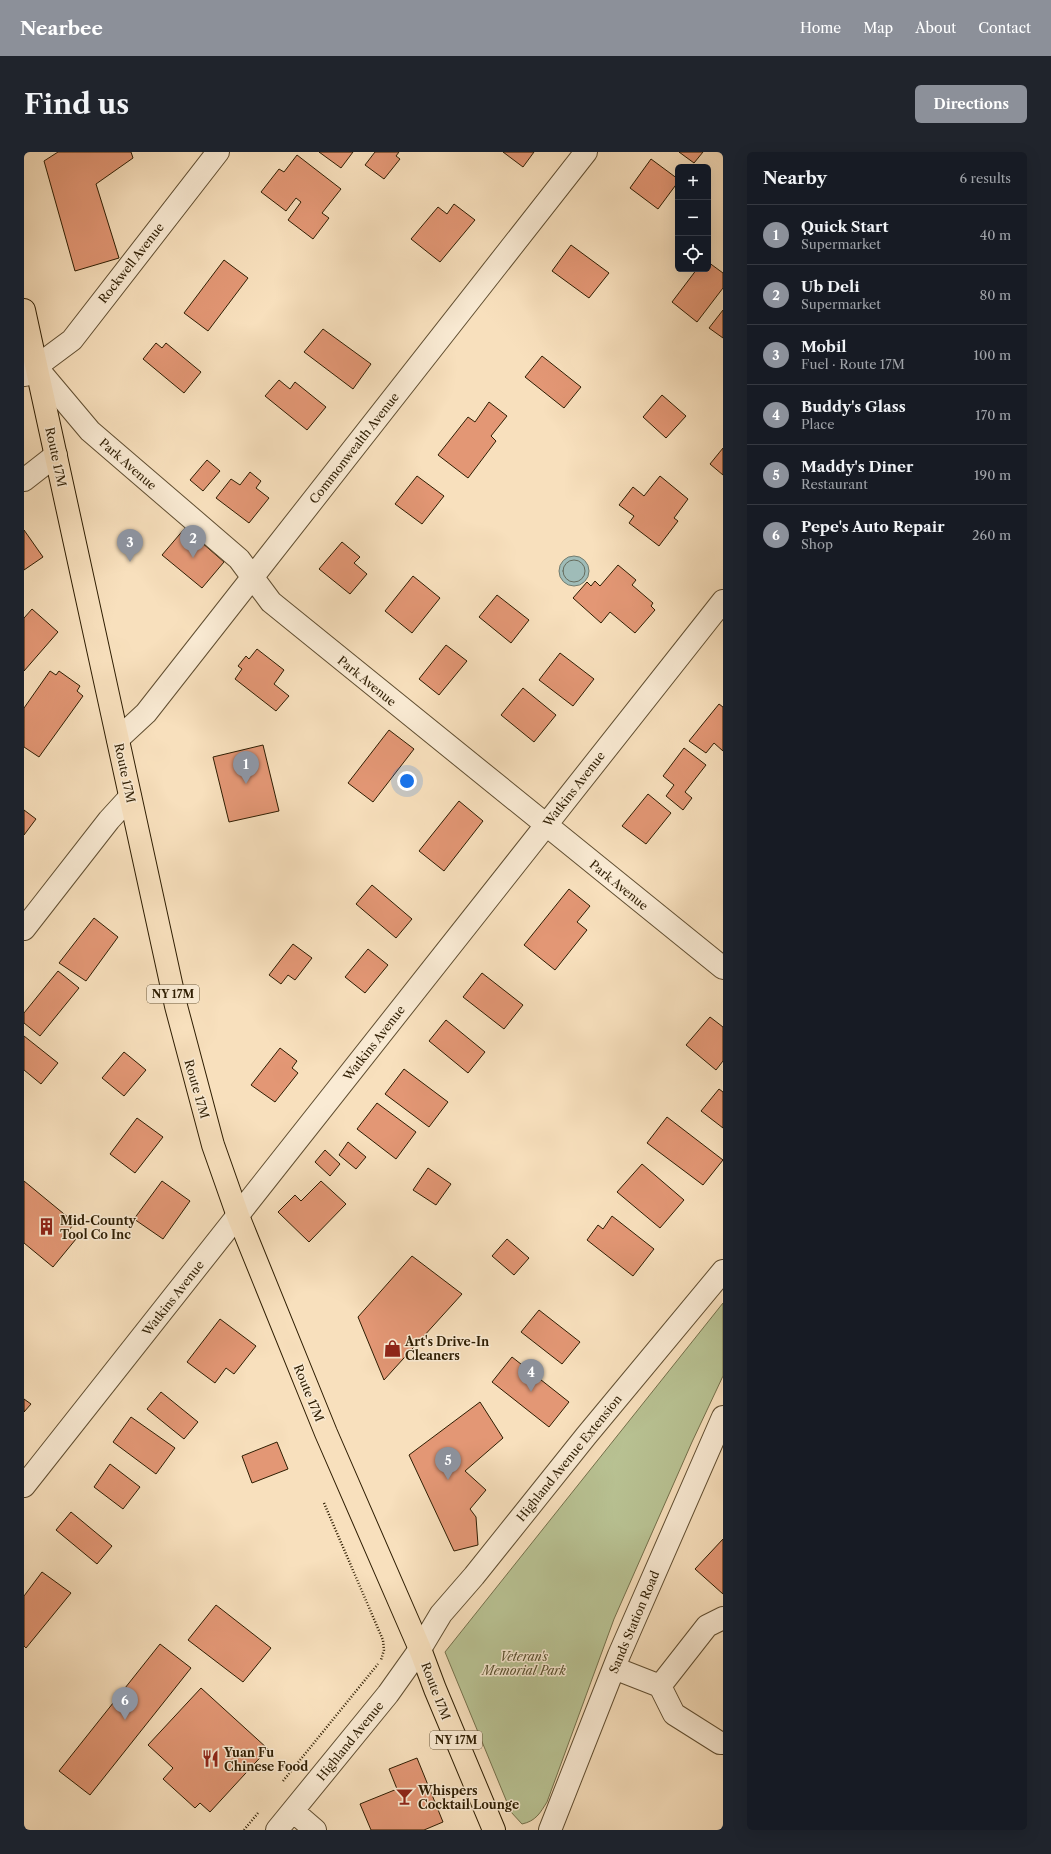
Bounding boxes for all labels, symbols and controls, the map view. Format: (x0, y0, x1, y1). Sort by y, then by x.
text: Nearbee (20, 17, 103, 40)
text: Home (800, 19, 841, 37)
text: Map (863, 19, 893, 37)
text: About (915, 19, 956, 37)
text: Contact (978, 19, 1031, 37)
button: Directions (915, 85, 1027, 123)
text: Find us (24, 87, 129, 121)
map controls (675, 164, 711, 272)
button: + (675, 164, 711, 200)
text: Nearby (763, 168, 827, 188)
text: 6 results (960, 170, 1011, 186)
button: − (675, 200, 711, 236)
text: Quick Start (801, 217, 889, 236)
street label: Rockwell Avenue (95, 220, 167, 306)
text: 1 (773, 227, 779, 243)
text: 40 m (980, 227, 1011, 243)
button: locate (675, 236, 711, 272)
text: Supermarket (801, 236, 881, 252)
text: Ub Deli (801, 277, 860, 296)
text: 2 (772, 287, 780, 303)
text: 80 m (979, 287, 1011, 303)
text: Supermarket (801, 296, 881, 312)
text: Mobil (801, 337, 847, 356)
text: 3 (772, 347, 780, 363)
text: 100 m (973, 347, 1011, 363)
text: Fuel · Route 17M (801, 356, 905, 372)
street label: Commonwealth Avenue (306, 389, 402, 507)
text: Buddy's Glass (801, 397, 906, 416)
text: 4 (772, 407, 780, 423)
text: 170 m (975, 407, 1011, 423)
text: Place (801, 416, 834, 432)
street label: Route 17M (42, 426, 70, 488)
street label: Park Avenue (96, 435, 160, 493)
text: Maddy's Diner (801, 457, 913, 476)
text: 5 (772, 467, 780, 483)
text: 190 m (974, 467, 1011, 483)
text: Restaurant (801, 476, 868, 492)
text: Pepe's Auto Repair (801, 517, 944, 536)
pin: 2 (180, 525, 206, 558)
text: 6 (772, 527, 780, 543)
text: 260 m (972, 527, 1011, 543)
pin: 3 (117, 529, 143, 562)
text: Shop (801, 536, 833, 552)
street label: Park Avenue (335, 653, 400, 709)
street label: Route 17M (111, 742, 139, 804)
street label: Watkins Avenue (539, 748, 608, 830)
pin: 1 (233, 751, 259, 784)
your location (397, 771, 417, 791)
street label: Park Avenue (587, 857, 652, 913)
road number: NY 17M (147, 985, 199, 1003)
street label: Watkins Avenue (339, 1002, 408, 1084)
street label: Route 17M (181, 1058, 213, 1120)
place label: Mid-County Tool Co Inc (60, 1213, 137, 1242)
building icon: Mid-County Tool Co Inc (37, 1217, 57, 1237)
street label: Watkins Avenue (138, 1257, 207, 1339)
place label: Art's Drive-In Cleaners (404, 1334, 490, 1363)
shop icon: Art's Drive-In Cleaners (382, 1338, 402, 1358)
pin: 4 (518, 1359, 544, 1392)
street label: Route 17M (291, 1362, 327, 1424)
street label: Highland Avenue Extension (513, 1391, 625, 1524)
pin: 5 (435, 1447, 461, 1480)
street label: Sands Station Road (606, 1568, 663, 1676)
park label: Veteran's Memorial Park (480, 1649, 567, 1678)
street label: Route 17M (418, 1660, 454, 1722)
pin: 6 (112, 1687, 138, 1720)
street label: Highland Avenue (313, 1698, 387, 1784)
road number: NY 17M (430, 1731, 482, 1749)
place label: Yuan Fu Chinese Food (223, 1745, 308, 1774)
restaurant icon: Yuan Fu Chinese Food (201, 1749, 221, 1769)
place label: Whispers Cocktail Lounge (417, 1783, 519, 1812)
bar icon: Whispers Cocktail Lounge (395, 1787, 415, 1807)

